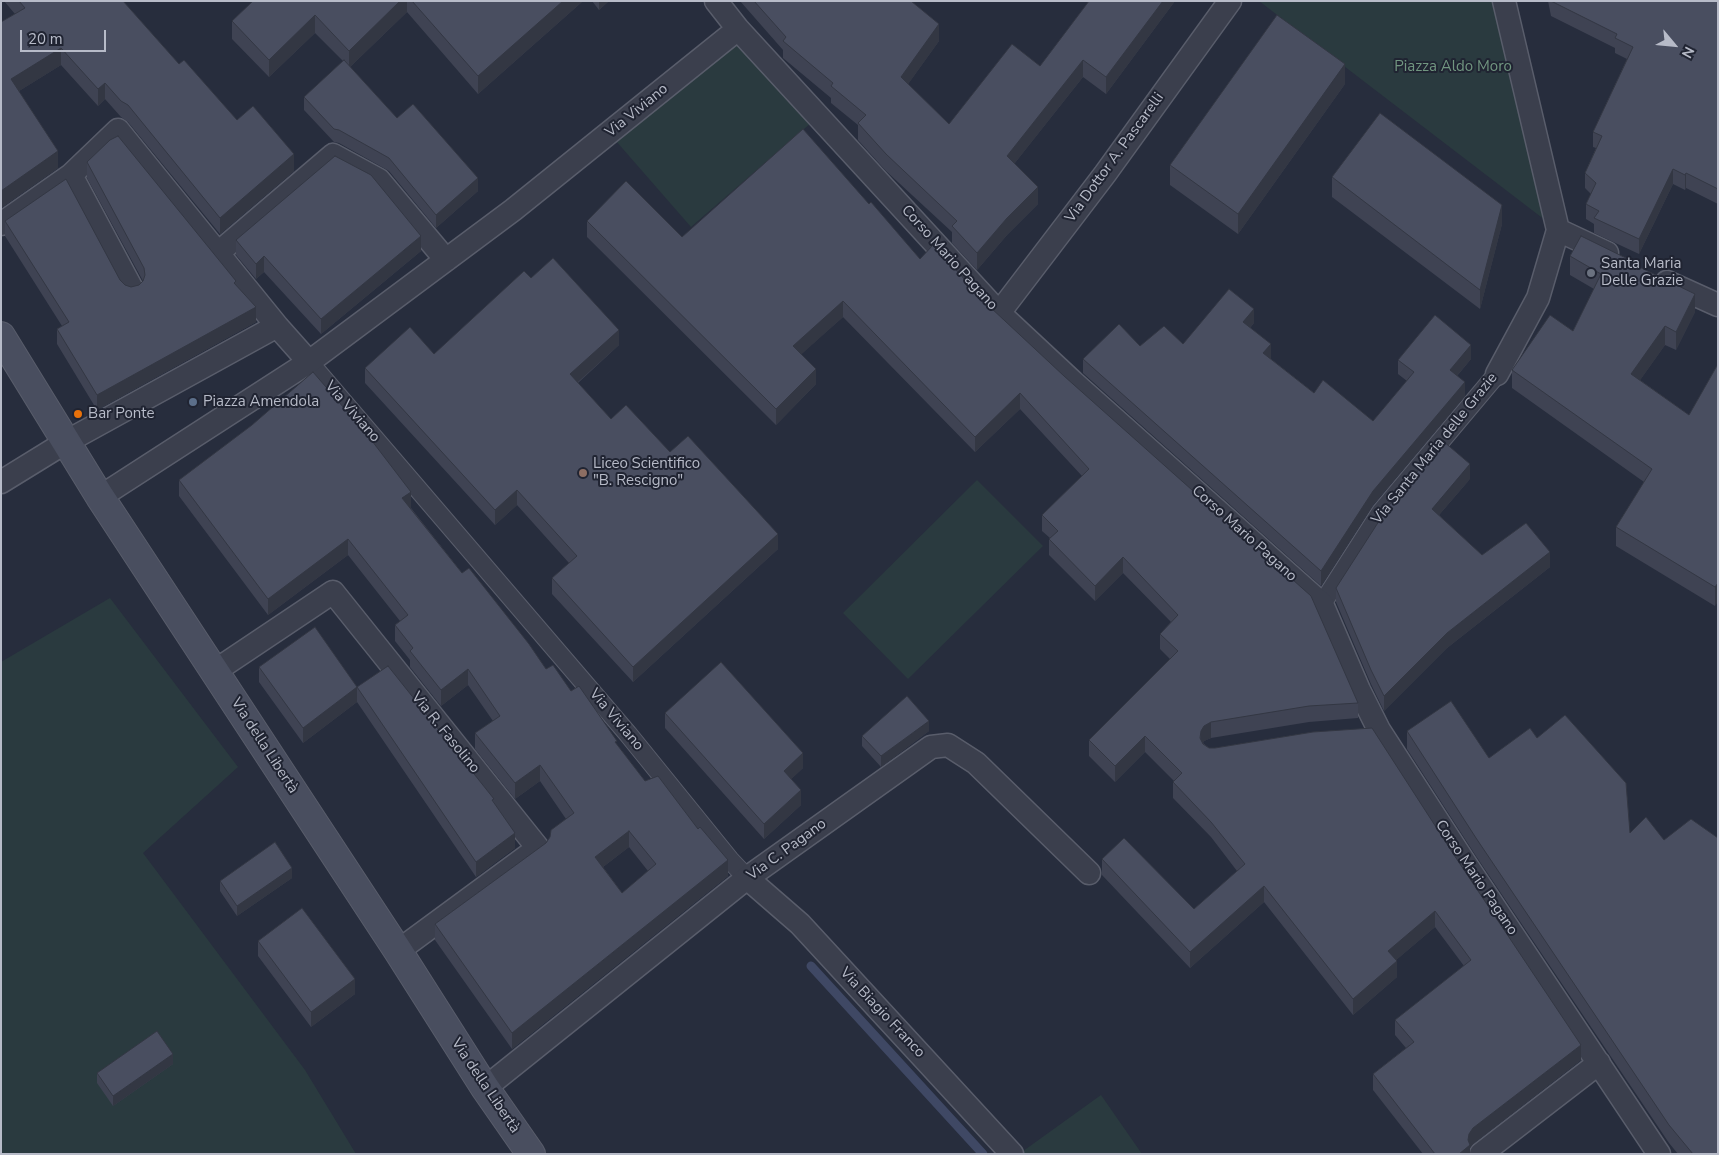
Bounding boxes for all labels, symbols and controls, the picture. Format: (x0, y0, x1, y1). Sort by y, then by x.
scale bar (22, 20, 109, 52)
north arrow (1649, 20, 1699, 70)
text: 20 m (28, 29, 63, 49)
text: N (1677, 43, 1699, 61)
park label: Piazza Aldo Moro (1394, 58, 1512, 76)
street label: Via Viviano (602, 80, 672, 142)
street label: Via Dottor A. Pascarelli (1062, 90, 1168, 226)
street label: Corso Mario Pagano (897, 202, 1001, 314)
place label: Santa Maria Delle Grazie (1601, 255, 1683, 290)
marker: Santa Maria Delle Grazie (1585, 267, 1597, 279)
street label: Via Santa Maria delle Grazie (1368, 370, 1502, 528)
street label: Via Viviano (320, 378, 384, 446)
place label: Piazza Amendola (203, 393, 319, 411)
marker: Piazza Amendola (187, 396, 199, 408)
place label: Bar Ponte (88, 405, 154, 423)
marker: Bar Ponte (72, 408, 84, 420)
place label: Liceo Scientifico "B. Rescigno" (593, 455, 700, 490)
marker: Liceo Scientifico "B. Rescigno" (577, 467, 589, 479)
street label: Corso Mario Pagano (1188, 482, 1300, 586)
street label: Via Viviano (585, 685, 647, 755)
street label: Via R. Fasolino (407, 689, 483, 777)
street label: Via della Libertà (226, 695, 302, 797)
street label: Via C. Pagano (744, 815, 830, 885)
street label: Corso Mario Pagano (1431, 817, 1521, 939)
street label: Via Biagio Franco (836, 964, 928, 1062)
street label: Via della Libertà (447, 1035, 523, 1137)

